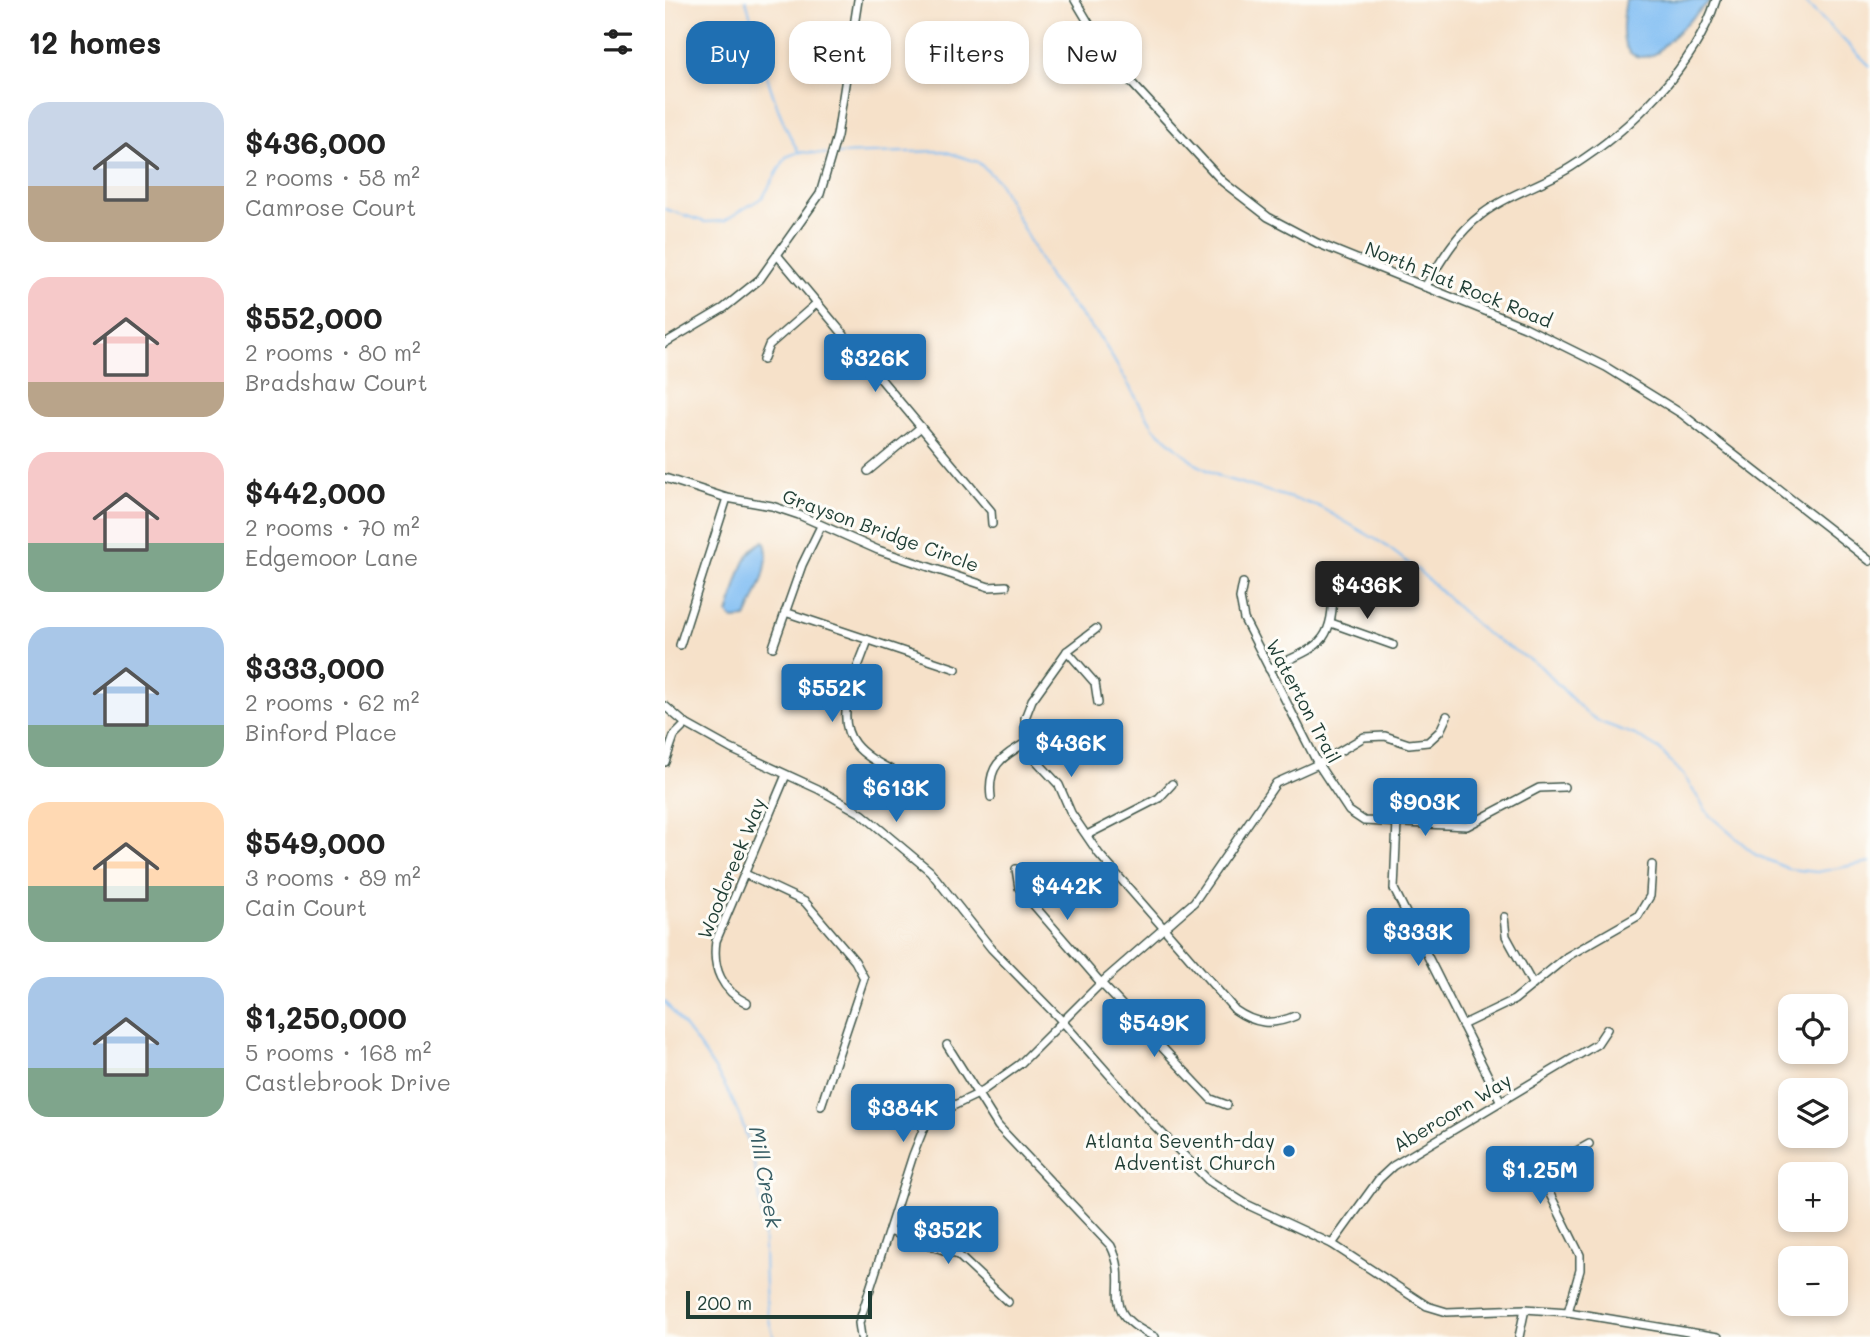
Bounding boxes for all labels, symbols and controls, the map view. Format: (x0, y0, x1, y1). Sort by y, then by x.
chip: Buy (686, 21, 775, 84)
chip: Rent (789, 21, 891, 84)
chip: Filters (905, 21, 1029, 84)
chip: New (1043, 21, 1142, 84)
text: 12 homes (28, 22, 161, 62)
icon: filters (599, 23, 637, 61)
text: $436,000 (245, 122, 386, 162)
icon: home (84, 130, 168, 214)
text: 2 rooms · 58 m² (245, 162, 420, 192)
text: Camrose Court (245, 192, 416, 222)
street label: North Flat Rock Road (1362, 235, 1556, 333)
text: $552,000 (245, 297, 382, 337)
icon: home (84, 305, 168, 389)
pin: $326K (826, 334, 924, 394)
text: 2 rooms · 80 m² (245, 337, 421, 367)
text: $326K (840, 342, 910, 372)
text: Bradshaw Court (245, 367, 428, 397)
text: $442,000 (245, 472, 385, 512)
icon: home (84, 480, 168, 564)
street label: Grayson Bridge Circle (779, 483, 983, 577)
text: 2 rooms · 70 m² (245, 512, 420, 542)
text: Edgemoor Lane (245, 542, 418, 572)
pin: $436K (1318, 562, 1416, 621)
text: $436K (1331, 569, 1403, 599)
street label: Waterton Trail (1261, 635, 1347, 767)
text: $333,000 (245, 647, 385, 687)
icon: home (84, 655, 168, 739)
pin: $552K (783, 664, 881, 724)
text: $552K (797, 672, 867, 702)
text: 2 rooms · 62 m² (245, 687, 419, 717)
text: Binford Place (245, 717, 397, 747)
pin: $436K (1022, 720, 1120, 779)
text: $436K (1035, 727, 1107, 757)
pin: $613K (847, 764, 945, 824)
text: $613K (862, 772, 930, 802)
pin: $903K (1376, 778, 1474, 838)
text: $903K (1389, 786, 1461, 816)
street label: Woodcreek Way (691, 794, 771, 942)
text: $549,000 (245, 822, 385, 862)
icon: home (84, 830, 168, 914)
text: 3 rooms · 89 m² (245, 862, 421, 892)
pin: $442K (1018, 862, 1116, 922)
text: $442K (1031, 870, 1103, 900)
text: Cain Court (245, 892, 367, 922)
pin: $333K (1369, 908, 1467, 968)
text: $333K (1383, 916, 1453, 946)
map controls (1778, 994, 1848, 1316)
button: locate (1778, 994, 1848, 1064)
text: $1,250,000 (245, 997, 407, 1037)
pin: $549K (1105, 1000, 1203, 1059)
icon: home (84, 1005, 168, 1089)
text: $549K (1118, 1007, 1190, 1037)
text: 5 rooms · 168 m² (245, 1037, 431, 1067)
text: Castlebrook Drive (245, 1067, 451, 1097)
street label: Abercorn Way (1388, 1067, 1516, 1157)
button: layers (1778, 1078, 1848, 1148)
pin: $384K (854, 1084, 952, 1144)
text: $384K (867, 1092, 939, 1122)
water label: Mill Creek (744, 1124, 788, 1231)
place label: Atlanta Seventh-day Adventist Church (1084, 1128, 1275, 1175)
marker: Atlanta Seventh-day Adventist Church (1281, 1143, 1297, 1159)
pin: $1.25M (1483, 1146, 1597, 1206)
text: $1.25M (1502, 1154, 1578, 1184)
button: + (1778, 1162, 1848, 1232)
pin: $352K (899, 1206, 997, 1266)
text: $352K (913, 1214, 983, 1244)
button: − (1778, 1246, 1848, 1316)
scale bar (686, 1288, 871, 1320)
text: 200 m (697, 1290, 752, 1315)

